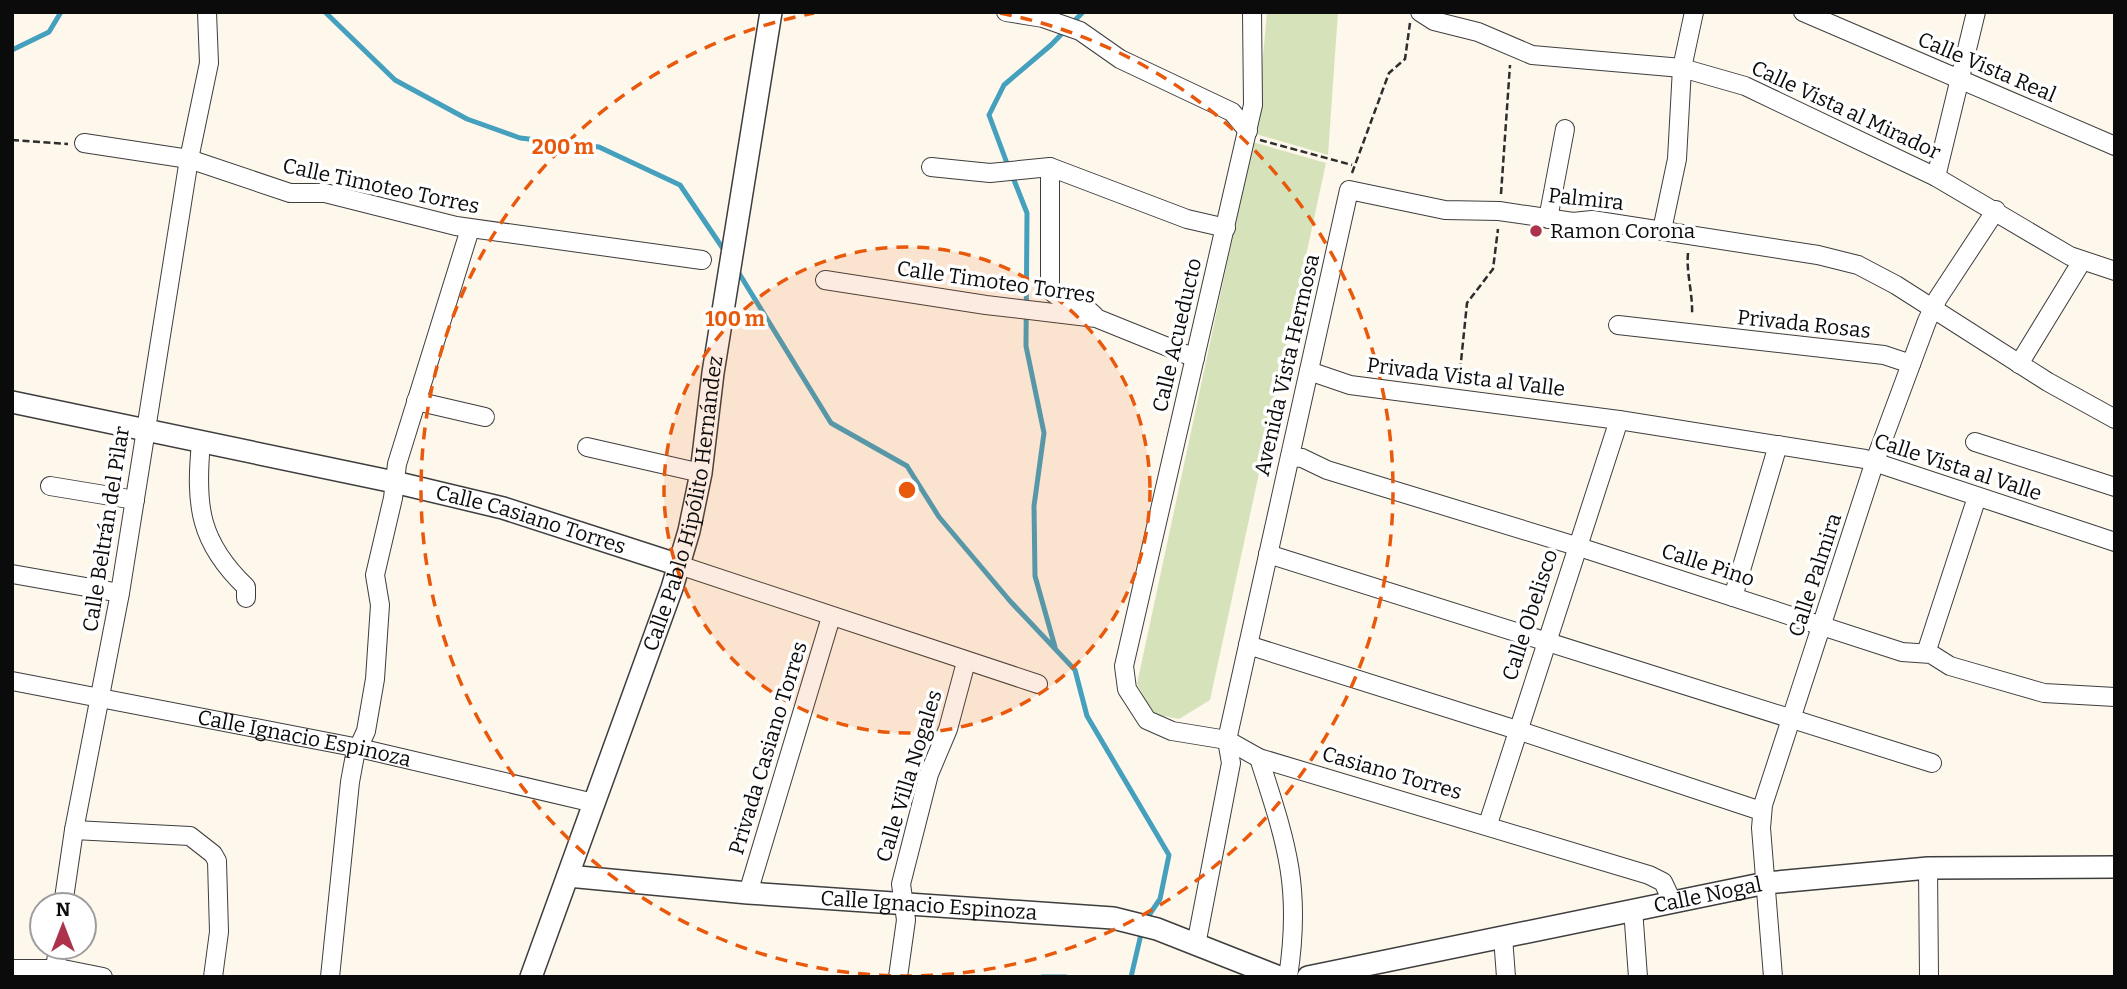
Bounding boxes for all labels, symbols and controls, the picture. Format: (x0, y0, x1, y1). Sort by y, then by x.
street label: Calle Vista Real (1914, 26, 2060, 108)
street label: Calle Vista al Mirador (1747, 55, 1945, 165)
text: 200 m (532, 134, 594, 160)
street label: Calle Timoteo Torres (280, 152, 482, 220)
street label: Palmira (1547, 182, 1626, 216)
place label: Ramon Corona (1550, 218, 1696, 244)
marker: Ramon Corona (1528, 223, 1544, 239)
street label: Avenida Vista Hermosa (1249, 251, 1325, 478)
street label: Calle Timoteo Torres (895, 255, 1097, 309)
street label: Calle Acueducto (1147, 256, 1207, 414)
street label: Privada Rosas (1736, 304, 1872, 344)
text: 100 m (705, 306, 765, 332)
street label: Privada Vista al Valle (1365, 352, 1567, 402)
street label: Calle Pablo Hipólito Hernández (637, 354, 729, 655)
street label: Calle Beltrán del Pilar (77, 424, 135, 634)
street label: Calle Vista al Valle (1871, 428, 2045, 506)
centre of rings (895, 478, 919, 502)
street label: Calle Casiano Torres (433, 479, 629, 560)
street label: Calle Palmira (1783, 509, 1847, 640)
street label: Calle Pino (1658, 538, 1758, 592)
street label: Calle Obelisco (1497, 546, 1563, 684)
street label: Privada Casiano Torres (723, 638, 813, 858)
street label: Calle Villa Nogales (870, 687, 948, 865)
street label: Calle Ignacio Espinoza (195, 704, 414, 773)
street label: Casiano Torres (1319, 741, 1465, 805)
street label: Calle Nogal (1651, 871, 1764, 919)
street label: Calle Ignacio Espinoza (819, 885, 1039, 926)
north arrow (28, 891, 98, 961)
text: N (56, 898, 71, 921)

